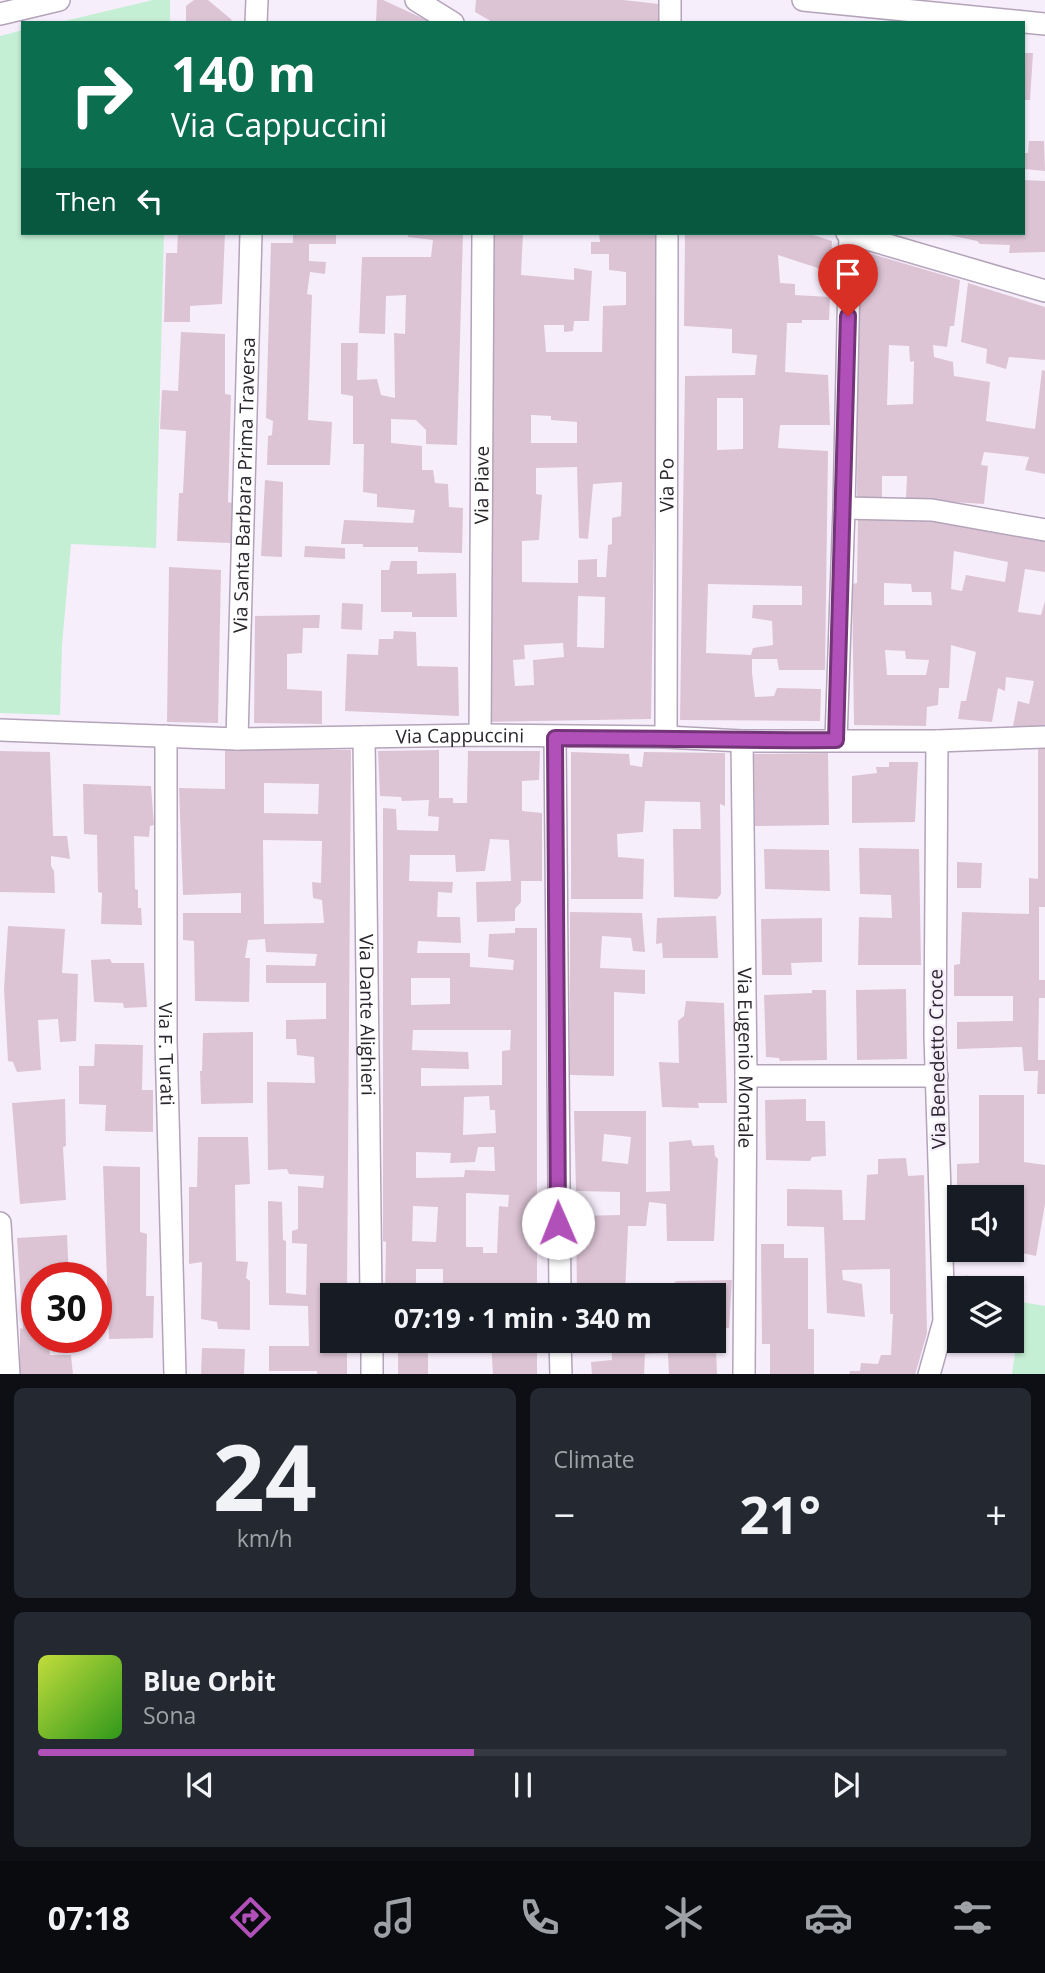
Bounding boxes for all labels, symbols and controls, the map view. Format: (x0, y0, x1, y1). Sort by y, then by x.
text: 140 m (171, 40, 316, 106)
icon: right (56, 49, 147, 140)
text: Via Cappuccini (171, 103, 387, 146)
icon: left (131, 182, 169, 220)
text: Then (56, 183, 117, 219)
pin (818, 244, 878, 316)
icon: arrive (829, 255, 867, 293)
street label: Via Santa Barbara Prima Traversa (227, 337, 261, 633)
street label: Via Piave (468, 446, 495, 524)
street label: Via Po (653, 458, 680, 512)
street label: Via Cappuccini (395, 722, 524, 749)
street label: Via Dante Alighieri (353, 934, 382, 1096)
street label: Via Eugenio Montale (732, 967, 759, 1148)
street label: Via Benedetto Croce (922, 969, 952, 1149)
street label: Via F. Turati (153, 1002, 181, 1106)
map controls (947, 1185, 1024, 1353)
button: sound (947, 1185, 1024, 1262)
position arrow (521, 1186, 595, 1260)
speed limit sign: 30 (21, 1262, 112, 1353)
button: layers (947, 1276, 1024, 1353)
text: 07:19 · 1 min · 340 m (394, 1300, 652, 1336)
text: 24 (213, 1414, 317, 1538)
text: Climate (554, 1443, 635, 1475)
text: 21° (739, 1478, 821, 1549)
text: − (554, 1488, 575, 1540)
text: + (985, 1488, 1007, 1540)
text: km/h (237, 1522, 293, 1554)
text: Blue Orbit (143, 1663, 276, 1699)
text: Sona (143, 1699, 196, 1731)
icon: previous (181, 1766, 219, 1804)
icon: pause (504, 1766, 542, 1804)
icon: next (827, 1766, 865, 1804)
icon: directions (226, 1893, 275, 1942)
icon: music (370, 1893, 419, 1942)
icon: phone (515, 1893, 564, 1942)
icon: climate (659, 1893, 708, 1942)
icon: car (804, 1893, 853, 1942)
icon: filters (948, 1893, 997, 1942)
text: 07:18 (48, 1896, 130, 1939)

